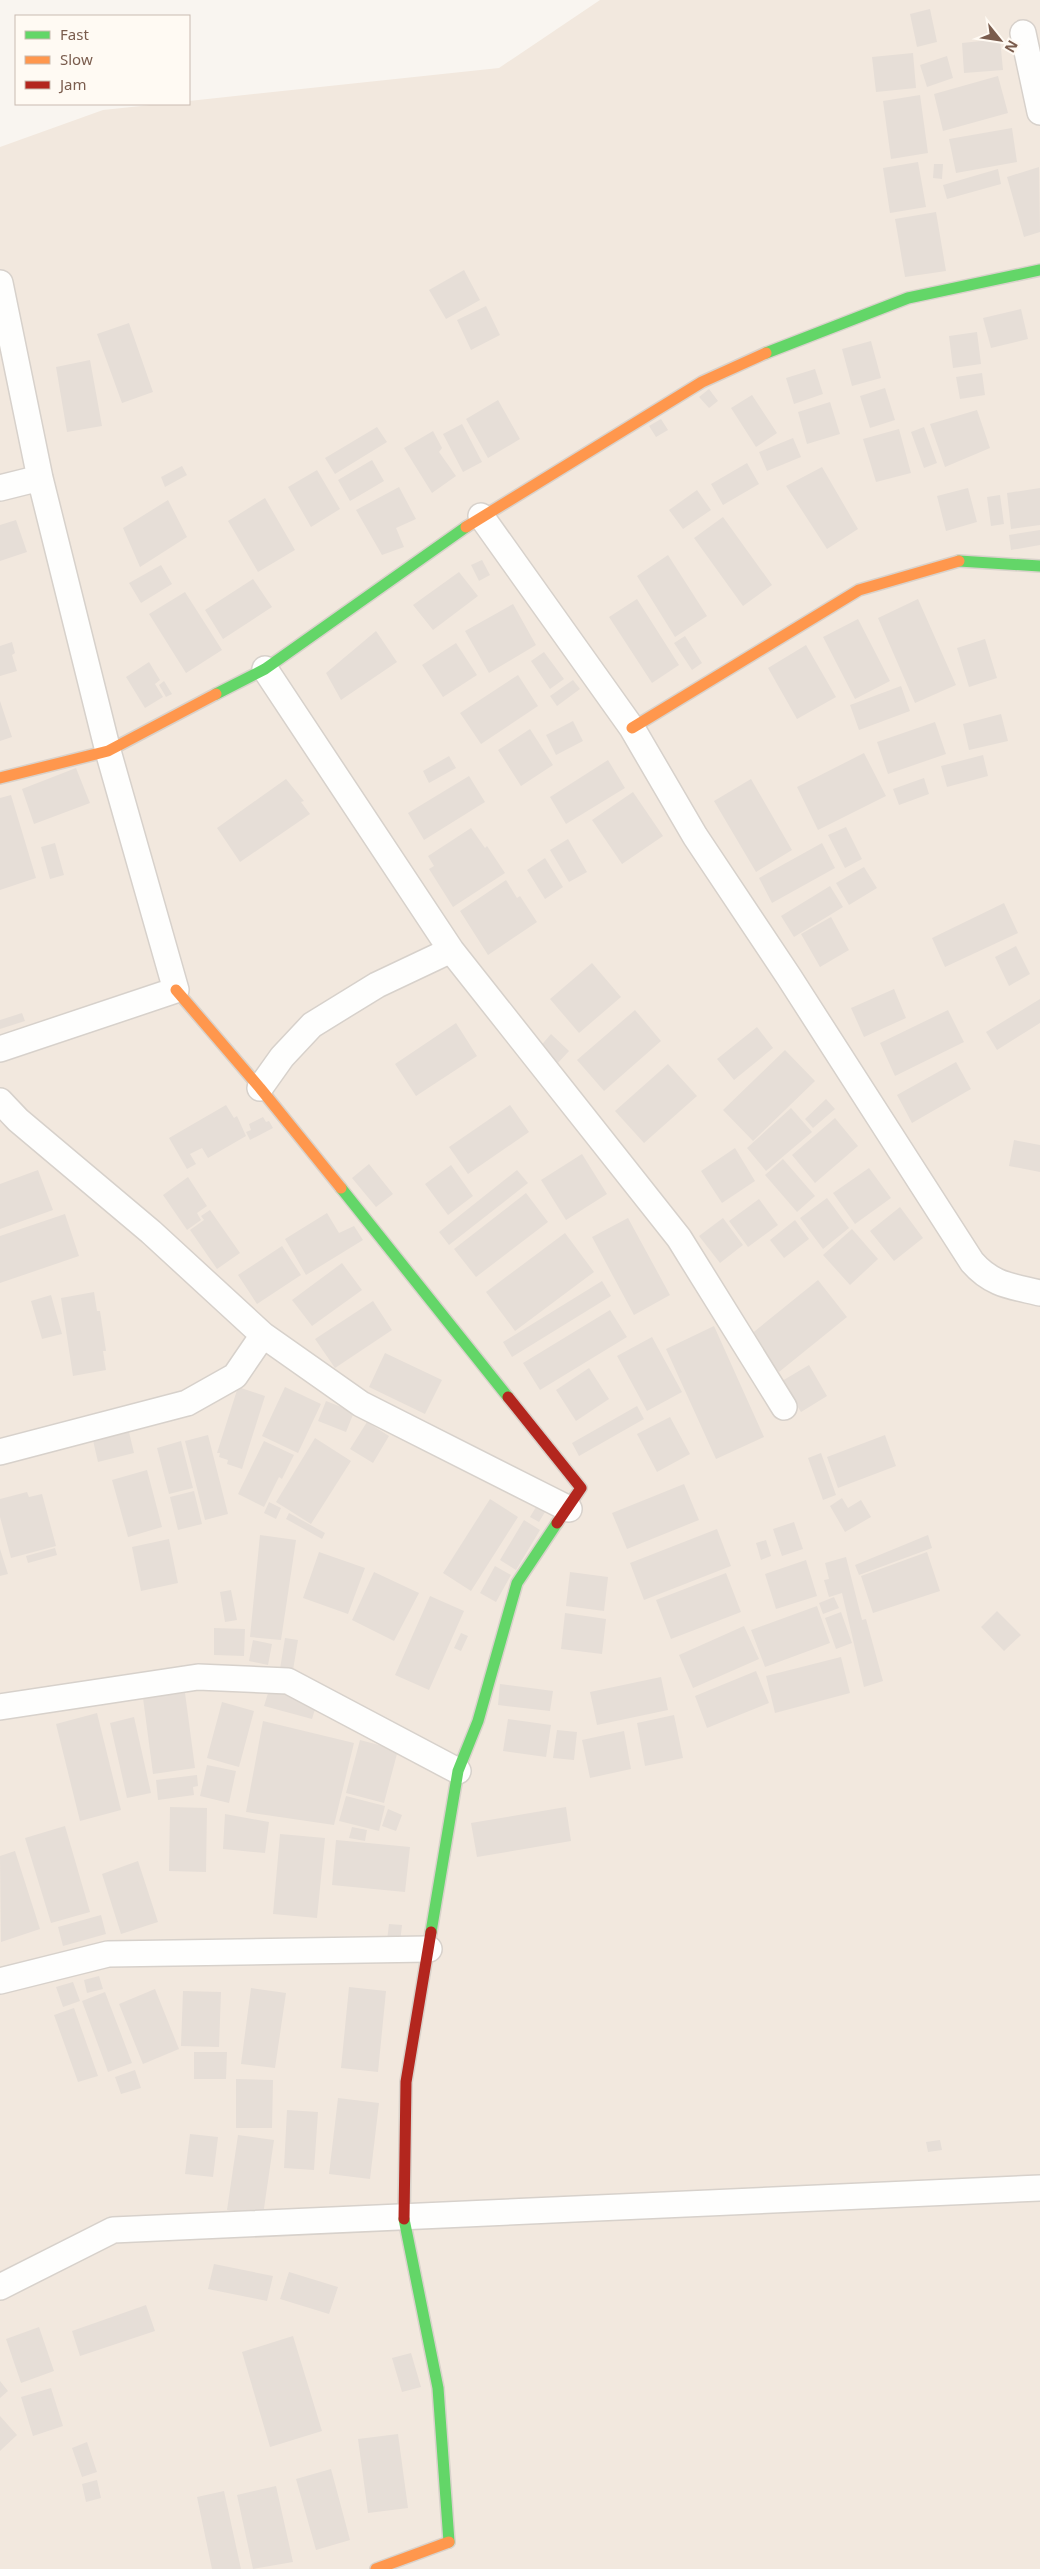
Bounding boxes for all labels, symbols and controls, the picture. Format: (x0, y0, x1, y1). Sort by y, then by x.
legend (15, 15, 190, 105)
north arrow (975, 15, 1025, 65)
text: Fast (60, 24, 89, 44)
text: N (1001, 37, 1023, 56)
text: Slow (60, 49, 93, 69)
text: Jam (58, 74, 87, 94)

